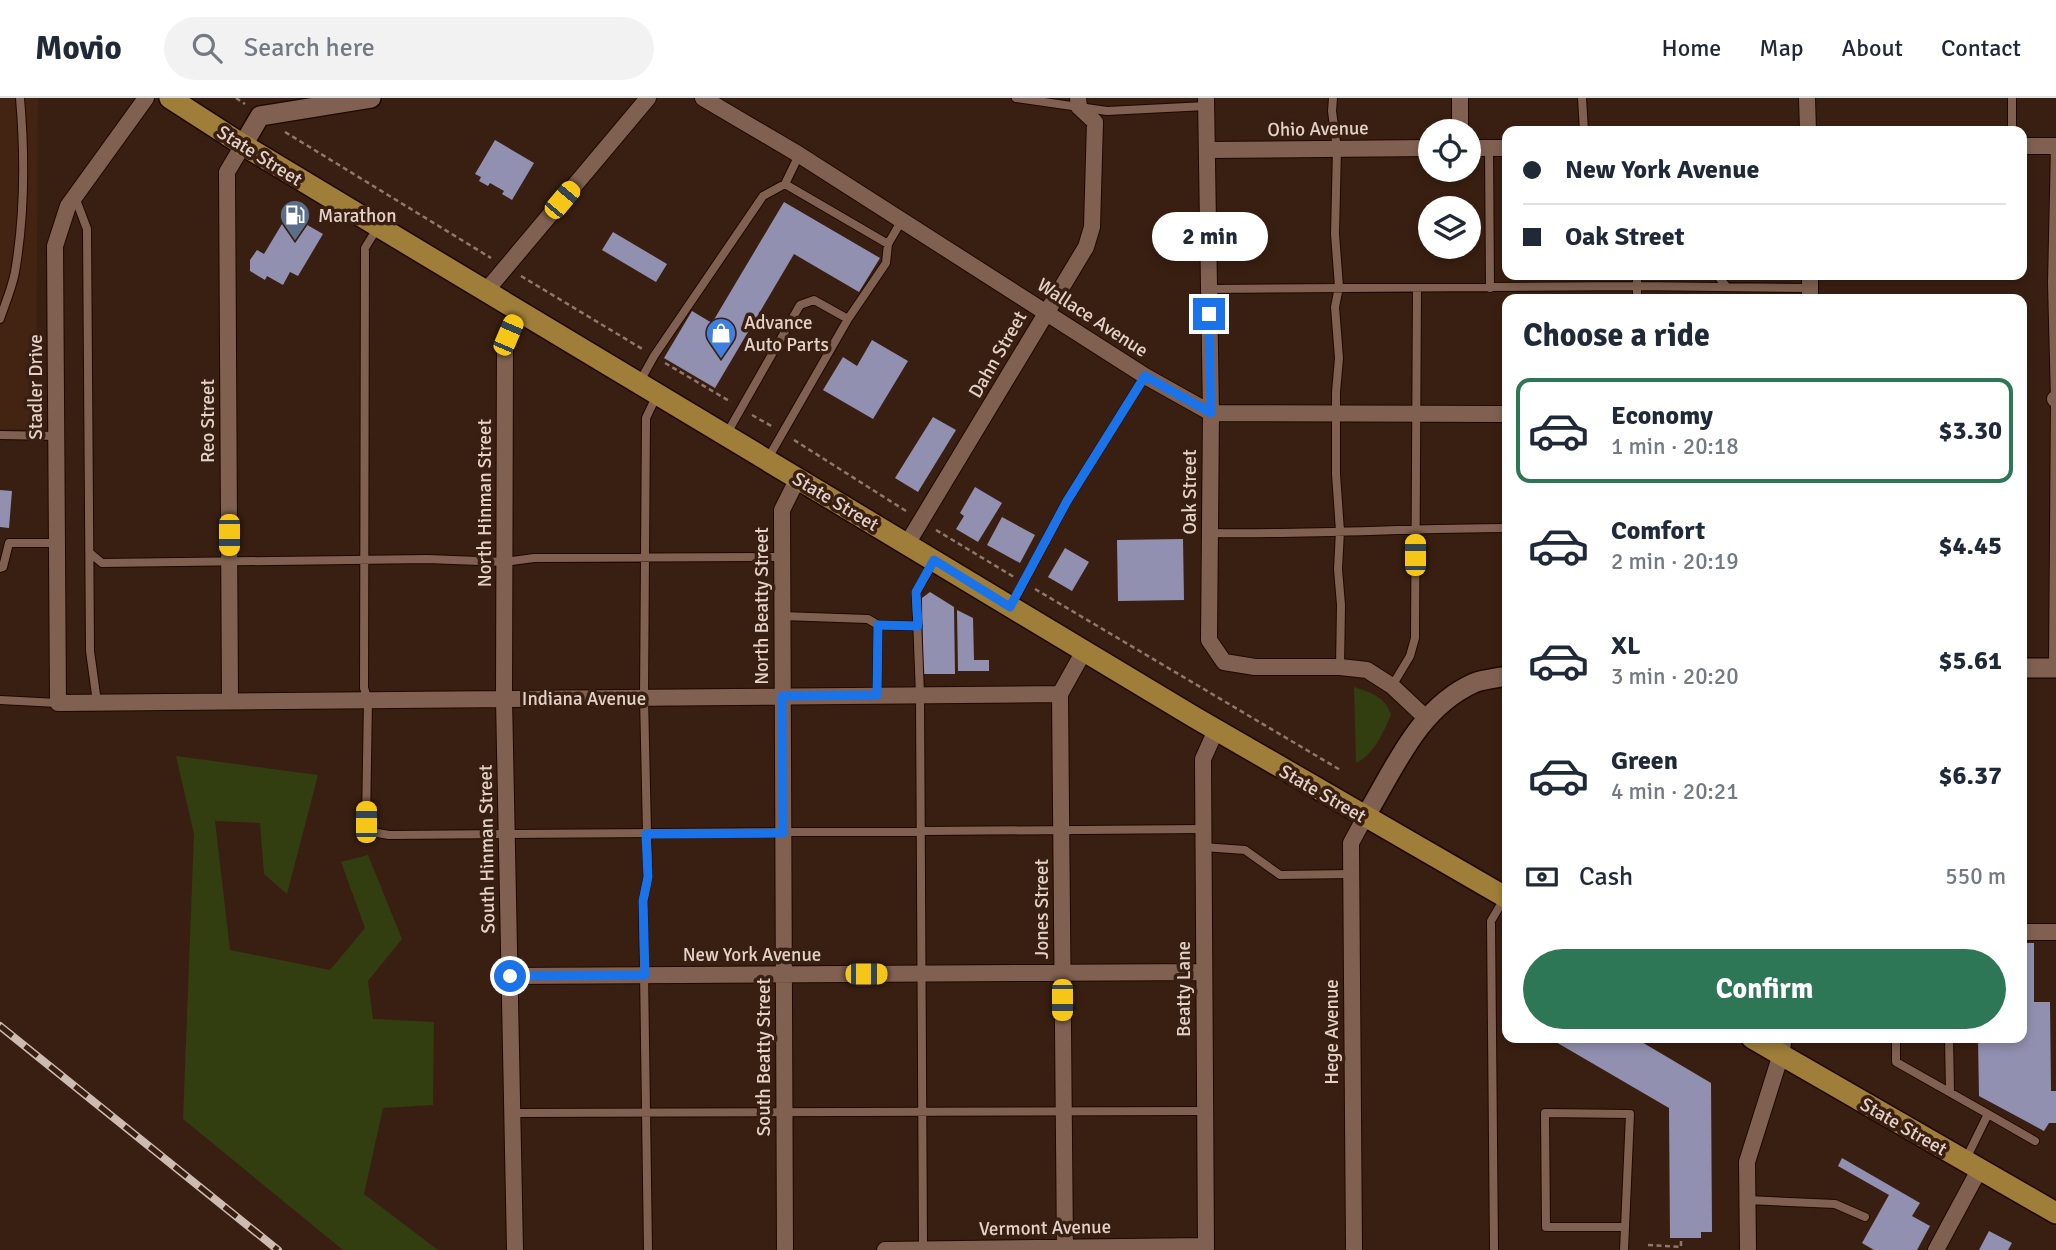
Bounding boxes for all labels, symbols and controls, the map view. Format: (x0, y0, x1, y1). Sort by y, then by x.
search box (164, 17, 654, 80)
text: Movio (35, 28, 122, 69)
icon: search (188, 29, 226, 67)
text: Search here (244, 32, 375, 64)
text: Home (1661, 33, 1721, 63)
text: Map (1759, 33, 1804, 63)
text: About (1842, 33, 1903, 63)
text: Contact (1941, 33, 2021, 63)
street label: Ohio Avenue (1267, 116, 1369, 142)
map controls (1418, 119, 1481, 259)
button: locate (1418, 119, 1481, 182)
street label: State Street (212, 120, 307, 192)
text: New York Avenue (1565, 154, 1759, 186)
car (541, 177, 584, 223)
button: layers (1418, 196, 1481, 259)
fuel station icon: Marathon (278, 198, 312, 242)
place label: Marathon (318, 204, 397, 228)
callout: 2 min (1151, 212, 1267, 262)
text: Oak Street (1565, 221, 1684, 253)
text: 2 min (1182, 222, 1238, 251)
street label: Wallace Avenue (1032, 273, 1153, 363)
route end (1193, 298, 1225, 330)
street label: Dahn Street (963, 307, 1032, 402)
place label: Advance Auto Parts (744, 311, 829, 357)
car (491, 312, 526, 358)
shop icon: Advance Auto Parts (704, 316, 738, 360)
text: Choose a ride (1523, 316, 1710, 355)
street label: Stadler Drive (24, 334, 48, 440)
street label: Reo Street (196, 379, 220, 463)
icon: car (1527, 399, 1590, 462)
text: Economy (1611, 400, 1713, 432)
text: $3.30 (1938, 415, 2002, 447)
street label: North Hinman Street (473, 418, 497, 587)
text: 1 min · 20:18 (1611, 432, 1739, 461)
street label: Oak Street (1178, 449, 1202, 535)
street label: State Street (788, 467, 883, 537)
car (219, 514, 240, 556)
icon: car (1527, 514, 1590, 577)
text: Comfort (1611, 515, 1705, 547)
street label: North Beatty Street (750, 527, 774, 685)
text: $4.45 (1938, 530, 2002, 562)
car (1405, 534, 1426, 576)
text: 2 min · 20:19 (1611, 547, 1739, 576)
icon: car (1527, 629, 1590, 692)
text: XL (1611, 630, 1641, 662)
text: $5.61 (1938, 645, 2002, 677)
text: 3 min · 20:20 (1611, 662, 1739, 691)
street label: Indiana Avenue (522, 687, 646, 711)
icon: car (1527, 744, 1590, 807)
text: Green (1611, 745, 1678, 777)
street label: State Street (1275, 759, 1371, 829)
text: $6.37 (1938, 760, 2002, 792)
street label: South Hinman Street (474, 764, 500, 934)
text: 4 min · 20:21 (1611, 777, 1739, 806)
car (356, 801, 377, 843)
icon: cash (1523, 858, 1561, 896)
street label: Jones Street (1030, 859, 1054, 959)
text: Cash (1579, 861, 1633, 893)
text: 550 m (1945, 862, 2006, 891)
street label: Beatty Lane (1172, 941, 1196, 1037)
street label: New York Avenue (683, 943, 821, 967)
button: Confirm (1523, 949, 2006, 1029)
route start (494, 960, 526, 992)
car (846, 964, 888, 985)
street label: South Beatty Street (752, 977, 776, 1136)
car (1052, 979, 1073, 1021)
street label: Hege Avenue (1320, 979, 1344, 1085)
street label: State Street (1856, 1092, 1952, 1162)
street label: Vermont Avenue (979, 1215, 1111, 1241)

